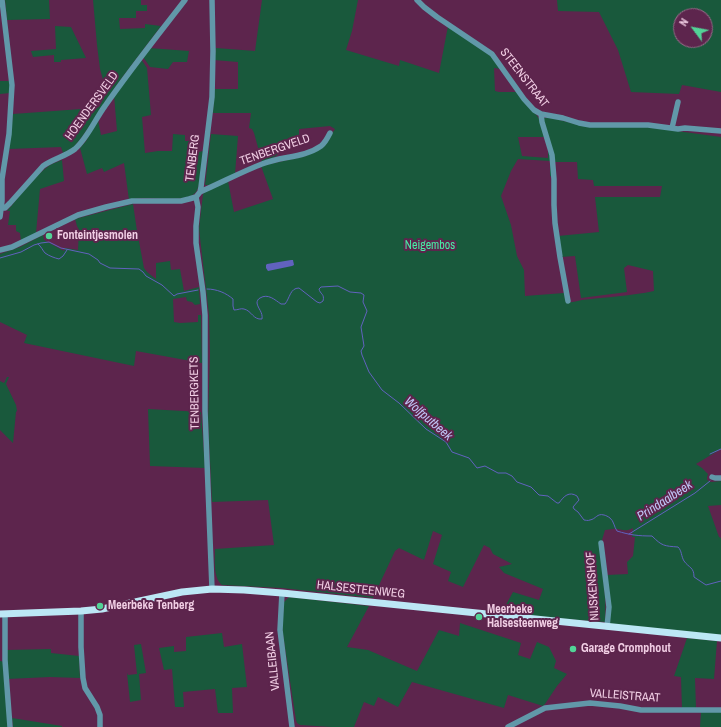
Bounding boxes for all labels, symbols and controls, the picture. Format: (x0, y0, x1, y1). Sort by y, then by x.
north arrow (673, 8, 713, 48)
text: N (676, 16, 691, 29)
street label: STEENSTRAAT (496, 46, 552, 110)
street label: HOENDERSVELD (62, 69, 122, 143)
street label: TENBERGVELD (238, 131, 312, 169)
street label: TENBERG (183, 134, 203, 182)
place label: Fonteintjesmolen (57, 229, 138, 243)
marker: Fonteintjesmolen (44, 231, 54, 241)
park label: Neigembos (405, 239, 455, 253)
street label: TENBERGKETS (187, 356, 203, 430)
water label: Wolfputbeek (401, 394, 455, 444)
water label: Prindaalbeek (634, 477, 696, 525)
street label: NIJSKENSHOF (583, 551, 603, 621)
street label: HALSESTEENWEG (316, 578, 406, 602)
place label: Meerbeke Tenberg (108, 599, 194, 613)
marker: Meerbeke Tenberg (95, 601, 105, 611)
place label: Meerbeke Halsesteenweg (487, 603, 558, 631)
marker: Meerbeke Halsesteenweg (474, 612, 484, 622)
street label: VALLEIBAAN (263, 631, 283, 691)
place label: Garage Cromphout (581, 642, 671, 656)
marker: Garage Cromphout (568, 644, 578, 654)
street label: VALLEISTRAAT (589, 686, 661, 706)

